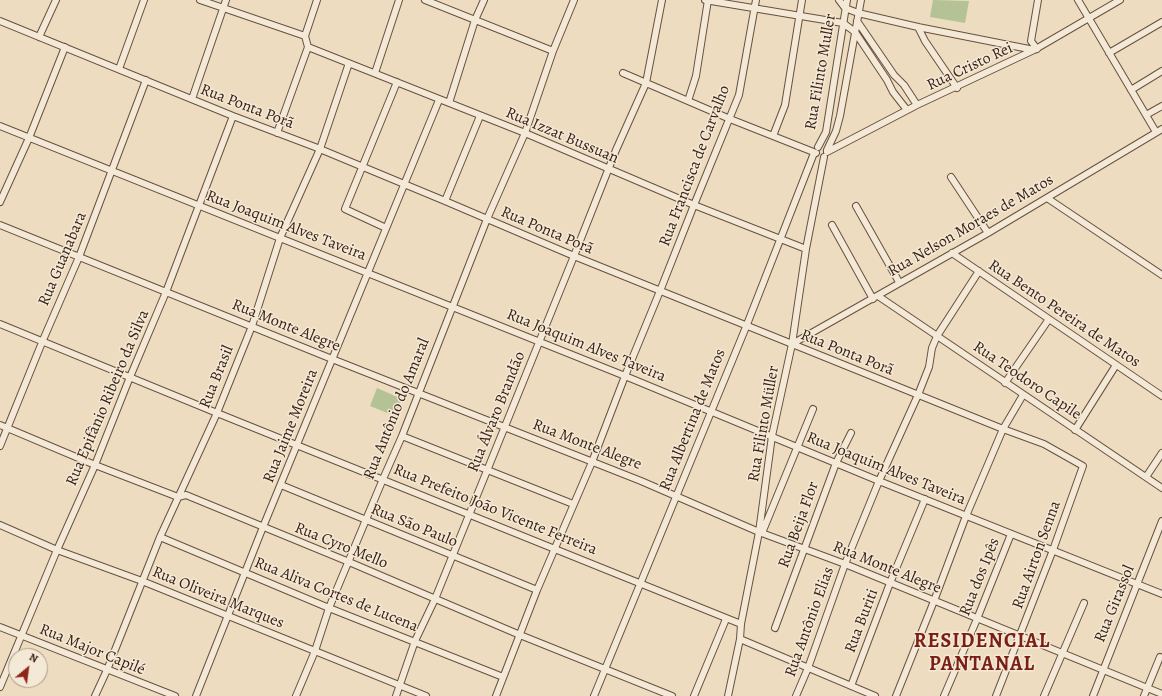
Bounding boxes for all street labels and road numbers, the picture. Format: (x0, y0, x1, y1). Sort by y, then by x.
street label: Rua Filinto Muller (801, 12, 841, 132)
street label: Rua Cristo Rei (924, 39, 1016, 95)
street label: Rua Ponta Porã (197, 80, 297, 134)
street label: Rua Francisca de Carvalho (655, 83, 735, 249)
street label: Rua Izzat Bussuan (503, 104, 621, 168)
street label: Rua Nelson Moraes de Matos (885, 171, 1057, 281)
street label: Rua Joaquim Alves Taveira (203, 187, 369, 265)
street label: Rua Ponta Porã (498, 203, 596, 259)
street label: Rua Guanabara (35, 209, 91, 309)
street label: Rua Bento Pereira de Matos (984, 256, 1144, 372)
street label: Rua Monte Alegre (229, 296, 343, 356)
street label: Rua Joaquim Alves Taveira (504, 305, 668, 387)
street label: Rua Epifânio Ribeiro da Silva (62, 307, 154, 489)
street label: Rua Ponta Porã (798, 326, 896, 380)
street label: Rua Antônio do Amaral (360, 335, 434, 483)
street label: Rua Teodoro Capile (969, 338, 1085, 424)
street label: Rua Brasil (196, 343, 238, 411)
street label: Rua Albertina de Matos (656, 346, 730, 494)
street label: Rua Álvaro Brandão (464, 349, 530, 475)
street label: Rua Filinto Müller (744, 364, 784, 484)
street label: Rua Jaime Moreira (259, 366, 323, 486)
street label: Rua Monte Alegre (530, 415, 644, 475)
street label: Rua Joaquim Alves Taveira (804, 428, 968, 510)
street label: Rua Prefeito João Vicente Ferreira (390, 460, 600, 560)
street label: Rua Beija Flor (775, 479, 823, 571)
street label: Rua Airton Senna (1009, 498, 1065, 612)
street label: Rua São Paulo (368, 500, 460, 552)
street label: Rua Cyro Mello (292, 519, 390, 573)
street label: Rua dos Ipês (956, 535, 1004, 619)
street label: Rua Monte Alegre (830, 538, 944, 598)
street label: Rua Aliva Cortes de Lucena (251, 553, 421, 637)
street label: Rua Oliveira Marques (149, 563, 287, 633)
street label: Rua Girassol (1091, 563, 1139, 645)
street label: Rua Antônio Elias (781, 564, 839, 680)
street label: Rua Buriti (841, 586, 883, 656)
street label: Rua Major Capilé (36, 620, 148, 680)

